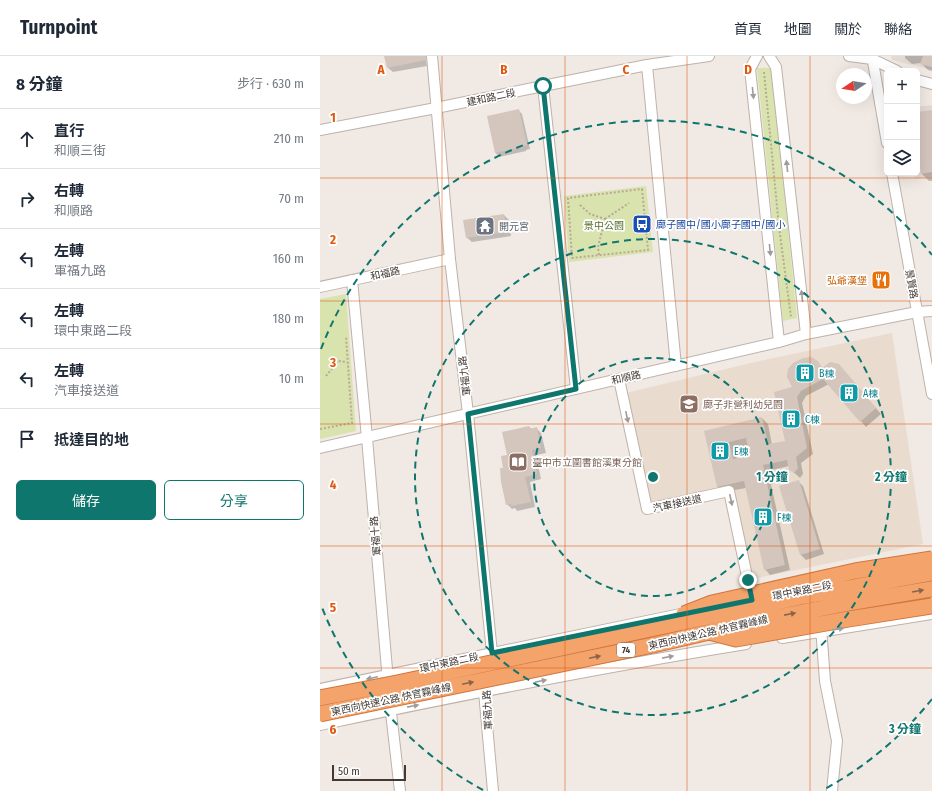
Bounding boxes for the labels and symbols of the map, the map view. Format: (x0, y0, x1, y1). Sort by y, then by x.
text: A (376, 62, 385, 77)
text: B (500, 62, 508, 77)
text: C (623, 62, 630, 77)
text: D (744, 62, 752, 77)
north arrow (836, 68, 872, 104)
route start (534, 77, 552, 95)
street label: 建和路二段 (466, 87, 517, 109)
one-way arrow (750, 87, 756, 99)
text: 1 (330, 110, 336, 125)
one-way arrow (784, 160, 791, 172)
bus stop icon: 廍子國中/國小廍子國中/國小 (631, 213, 653, 235)
temple icon: 開元宮 (474, 215, 496, 237)
place label: 廍子國中/國小廍子國中/國小 (656, 219, 785, 231)
park label: 景中公園 (584, 220, 624, 232)
place label: 開元宮 (499, 221, 529, 233)
text: 2 (329, 232, 336, 247)
one-way arrow (766, 244, 773, 256)
street label: 和福路 (369, 265, 401, 283)
street label: 景賢路 (903, 268, 920, 300)
restaurant icon: 弘爺漢堡 (870, 269, 892, 291)
place label: 弘爺漢堡 (827, 275, 867, 287)
one-way arrow (799, 290, 805, 302)
text: 3 (329, 355, 336, 370)
street label: 軍福九路 (457, 355, 473, 396)
building icon: B棟 (794, 362, 816, 384)
place label: B棟 (819, 368, 834, 380)
street label: 和順路 (610, 369, 642, 387)
building icon: A棟 (838, 382, 860, 404)
place label: A棟 (863, 388, 878, 400)
school or university icon: 廍子非營利幼兒園 (678, 393, 700, 415)
place label: 廍子非營利幼兒園 (703, 399, 783, 411)
building icon: C棟 (780, 408, 802, 430)
one-way arrow (625, 411, 631, 423)
place label: C棟 (805, 414, 820, 426)
building icon: E棟 (709, 440, 731, 462)
place label: E棟 (734, 446, 749, 458)
library icon: 臺中市立圖書館溪東分館 (507, 451, 529, 473)
place label: 臺中市立圖書館溪東分館 (532, 457, 642, 469)
centre of rings (646, 470, 660, 484)
text: 1 分鐘 (756, 470, 788, 484)
text: 2 分鐘 (874, 470, 907, 484)
text: 4 (330, 477, 337, 492)
street label: 汽車接送道 (652, 493, 703, 515)
one-way arrow (728, 494, 734, 506)
building icon: F棟 (752, 506, 774, 528)
place label: F棟 (777, 512, 791, 524)
street label: 軍福十路 (368, 515, 384, 556)
route end (739, 571, 757, 589)
street label: 環中東路二段 (772, 579, 833, 603)
one-way arrow (912, 588, 925, 594)
text: 5 (330, 600, 336, 615)
one-way arrow (784, 610, 797, 616)
street label: 東西向快速公路 快官霧峰線 (647, 613, 769, 653)
one-way arrow (832, 626, 844, 632)
road number: 74 (617, 643, 635, 657)
street label: 環中東路二段 (419, 651, 480, 675)
one-way arrow (589, 653, 601, 659)
one-way arrow (662, 654, 675, 660)
one-way arrow (366, 675, 378, 681)
one-way arrow (535, 678, 547, 684)
one-way arrow (462, 680, 474, 686)
street label: 東西向快速公路 快官霧峰線 (330, 681, 452, 719)
street label: 軍福九路 (481, 690, 495, 730)
one-way arrow (407, 702, 419, 708)
text: 6 (330, 722, 337, 737)
text: 3 分鐘 (888, 722, 921, 736)
scale bar (332, 763, 406, 782)

